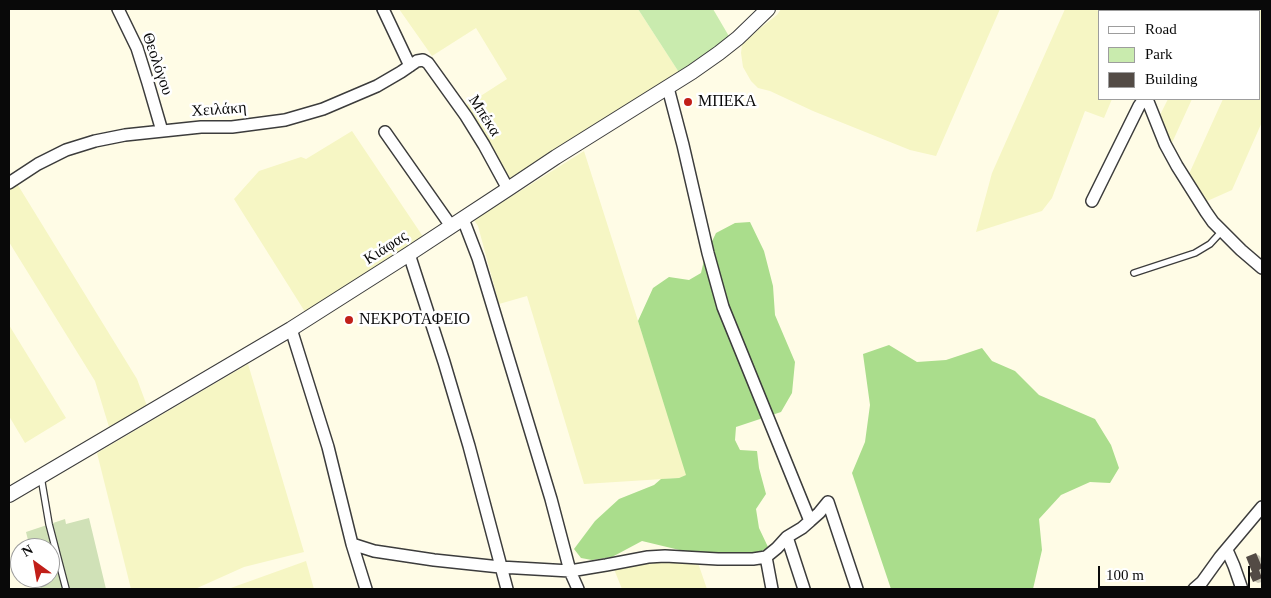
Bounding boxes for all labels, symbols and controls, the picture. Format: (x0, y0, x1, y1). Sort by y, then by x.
legend (1098, 10, 1261, 100)
text: Road (1145, 21, 1177, 37)
street label: Θεολόγου (137, 30, 177, 98)
text: Park (1145, 46, 1173, 62)
text: Building (1145, 71, 1198, 87)
street label: Μπέκα (464, 92, 504, 140)
place label: ΜΠΕΚΑ (698, 92, 757, 112)
marker: ΜΠΕΚΑ (682, 96, 694, 108)
street label: Χειλάκη (191, 98, 247, 122)
street label: Κιάφας (361, 227, 411, 269)
place label: ΝΕΚΡΟΤΑΦΕΙΟ (359, 310, 470, 330)
marker: ΝΕΚΡΟΤΑΦΕΙΟ (343, 314, 355, 326)
north arrow (10, 538, 60, 588)
text: N (19, 542, 36, 560)
scale bar (1101, 556, 1254, 588)
text: 100 m (1106, 567, 1144, 583)

